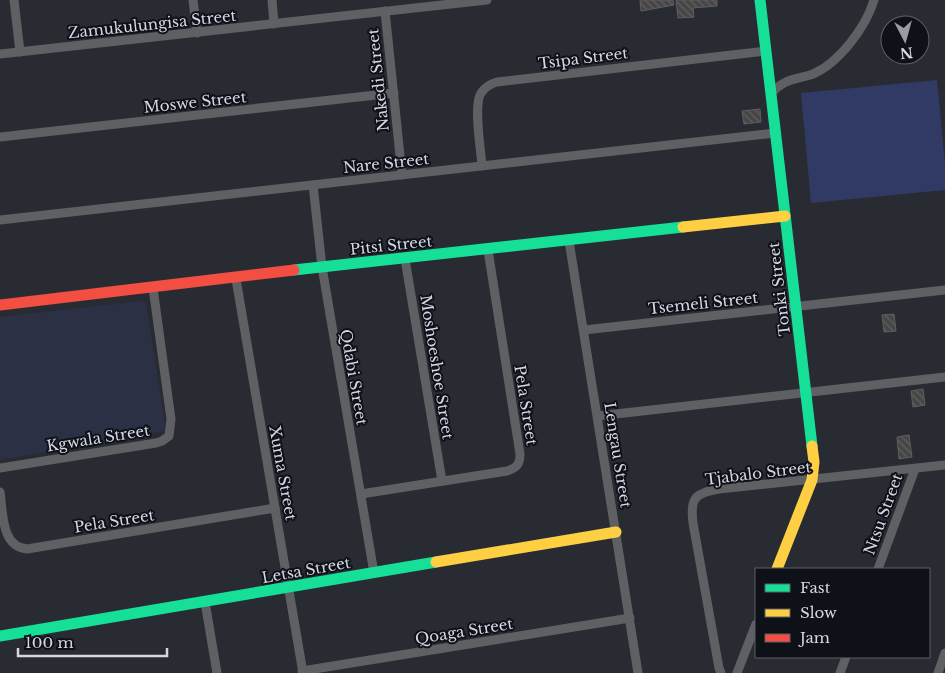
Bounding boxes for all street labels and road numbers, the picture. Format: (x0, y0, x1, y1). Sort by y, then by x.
street label: Zamukulungisa Street (67, 6, 237, 42)
street label: Nakedi Street (363, 27, 393, 132)
street label: Tsipa Street (537, 43, 629, 73)
street label: Moswe Street (143, 87, 248, 117)
street label: Nare Street (342, 149, 430, 177)
street label: Pitsi Street (349, 231, 433, 259)
street label: Tonki Street (764, 241, 794, 337)
street label: Tsemeli Street (647, 288, 759, 318)
street label: Moshoeshoe Street (416, 293, 458, 441)
street label: Qdabi Street (336, 328, 372, 427)
street label: Pela Street (510, 364, 542, 447)
street label: Lengau Street (600, 401, 636, 509)
street label: Kgwala Street (45, 420, 151, 456)
street label: Xuma Street (265, 424, 301, 522)
street label: Tjabalo Street (704, 457, 812, 489)
street label: Ntsu Street (860, 470, 907, 557)
street label: Pela Street (73, 505, 156, 537)
street label: Letsa Street (260, 553, 352, 587)
street label: Qoaga Street (414, 614, 515, 648)

